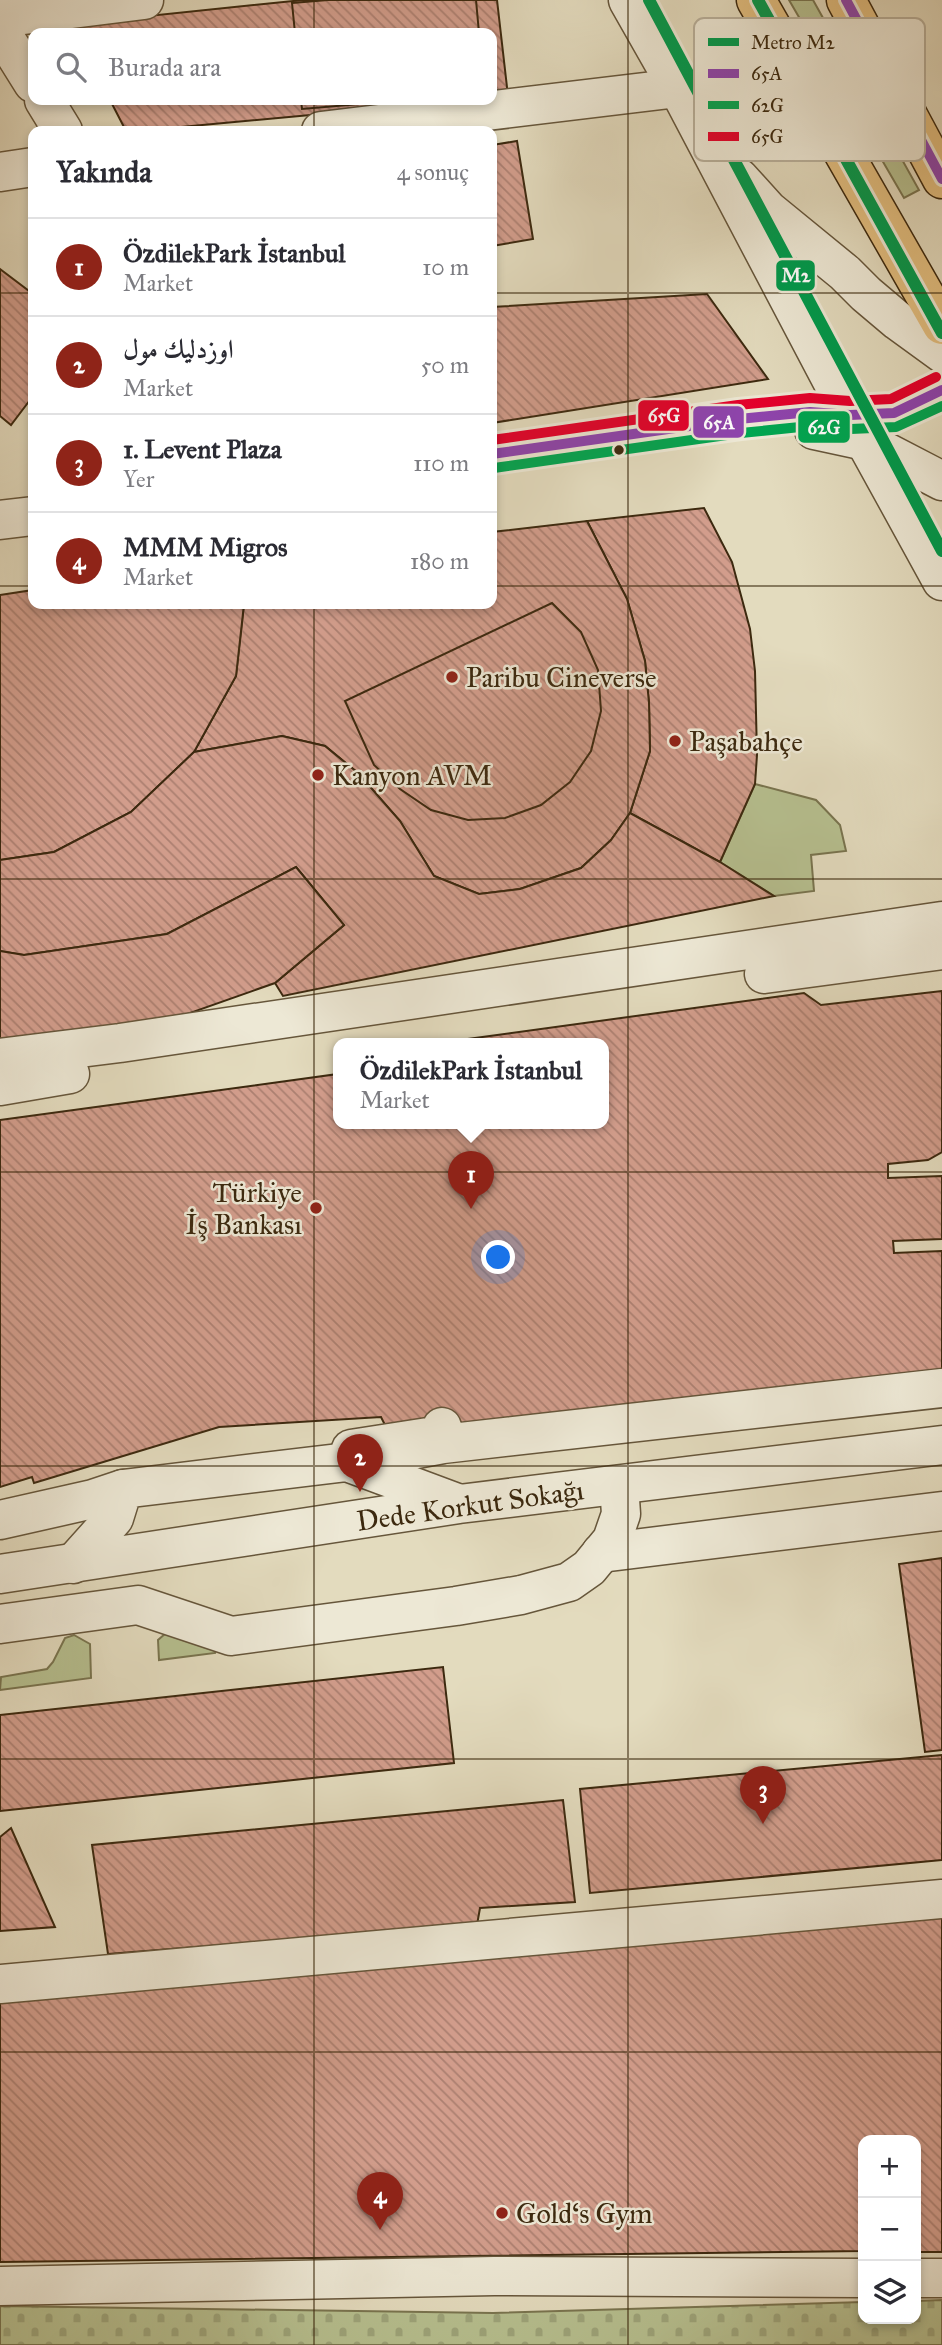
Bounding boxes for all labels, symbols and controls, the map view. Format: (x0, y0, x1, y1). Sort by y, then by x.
legend (694, 18, 925, 161)
search box (28, 28, 497, 105)
text: Metro M2 (751, 31, 835, 54)
icon: search (52, 48, 90, 86)
text: Burada ara (108, 51, 221, 83)
text: 65A (751, 62, 783, 85)
text: 62G (751, 94, 784, 117)
text: 65G (751, 125, 784, 148)
text: Yakında (56, 154, 152, 190)
text: 4 sonuç (397, 158, 469, 186)
text: ÖzdilekPark İstanbul (123, 237, 346, 269)
text: 1 (74, 253, 84, 281)
text: 10 m (422, 253, 469, 281)
line badge: M2 (775, 259, 816, 292)
text: M2 (782, 264, 811, 287)
text: Market (123, 269, 193, 297)
text: اوزدليك مول (123, 333, 234, 365)
text: 2 (73, 351, 85, 379)
text: 50 m (421, 351, 469, 379)
text: Market (123, 374, 193, 402)
line badge: 65G (637, 399, 690, 432)
text: 65G (648, 404, 680, 427)
line badge: 65A (692, 405, 745, 439)
line badge: 62G (797, 410, 851, 444)
text: 65A (703, 411, 735, 434)
text: 62G (808, 416, 841, 439)
text: 1. Levent Plaza (123, 433, 282, 465)
unlabelled marker (612, 443, 626, 457)
text: 3 (74, 449, 84, 477)
text: 110 m (413, 449, 469, 477)
text: Yer (123, 465, 154, 493)
text: MMM Migros (123, 531, 287, 563)
text: 4 (73, 547, 85, 575)
text: 180 m (410, 547, 469, 575)
text: Market (123, 563, 193, 591)
place label: Paribu Cineverse (466, 660, 657, 695)
marker: Paribu Cineverse (444, 669, 460, 685)
place label: Paşabahçe (689, 724, 803, 759)
marker: Paşabahçe (667, 733, 683, 749)
place label: Kanyon AVM (332, 758, 492, 793)
marker: Kanyon AVM (310, 767, 326, 783)
popup (333, 1038, 609, 1129)
text: ÖzdilekPark İstanbul (360, 1054, 582, 1086)
text: Market (360, 1086, 430, 1114)
pin: 1 (448, 1151, 494, 1209)
place label: Türkiye İş Bankası (186, 1175, 302, 1242)
marker: Türkiye İş Bankası (308, 1200, 324, 1216)
your location (481, 1240, 515, 1274)
pin: 2 (337, 1434, 383, 1492)
street label: Dede Korkut Sokağı (354, 1472, 586, 1539)
pin: 3 (740, 1766, 786, 1824)
map controls (858, 2135, 921, 2324)
button: + (858, 2135, 921, 2198)
pin: 4 (357, 2172, 403, 2230)
place label: Gold‘s Gym (516, 2196, 653, 2231)
button: − (858, 2198, 921, 2261)
marker: Gold‘s Gym (494, 2205, 510, 2221)
button: layers (858, 2261, 921, 2324)

